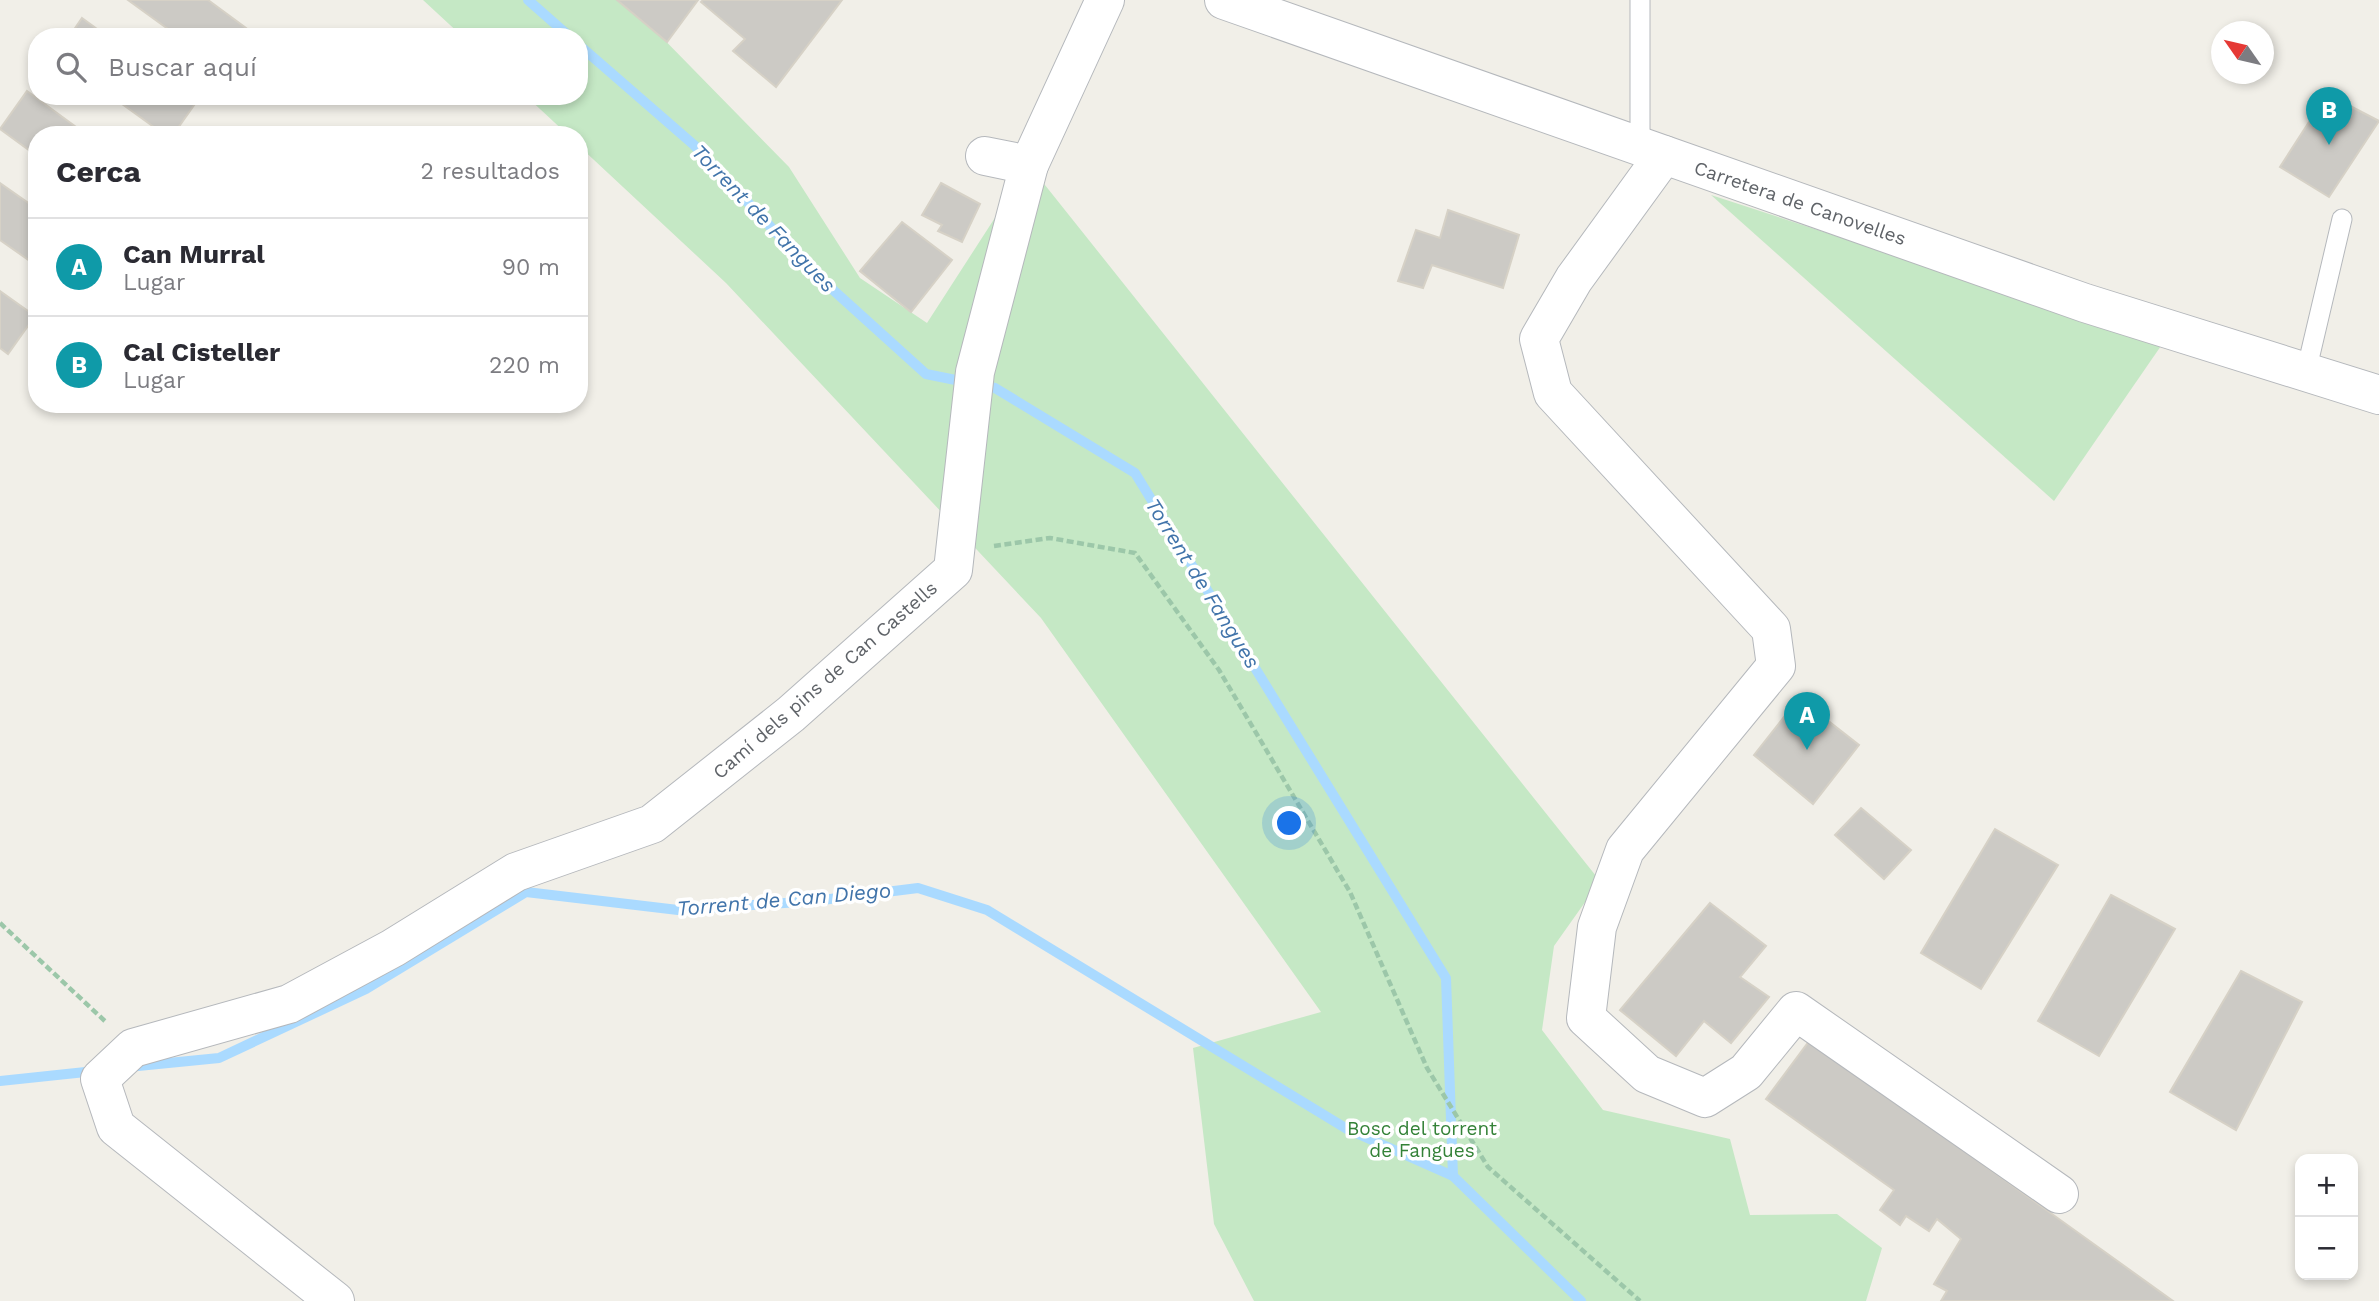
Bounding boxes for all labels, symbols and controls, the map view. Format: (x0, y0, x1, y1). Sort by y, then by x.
north arrow (2211, 21, 2274, 84)
search box (28, 28, 588, 105)
icon: search (52, 48, 90, 86)
text: Buscar aquí (108, 52, 257, 82)
pin: B (2306, 87, 2352, 145)
water label: Torrent de Fangues (687, 139, 841, 297)
text: Cerca (56, 154, 141, 189)
street label: Carretera de Canovelles (1691, 156, 1909, 250)
text: 2 resultados (421, 158, 560, 185)
text: Can Murral (123, 239, 265, 269)
text: A (71, 254, 87, 281)
text: 90 m (502, 254, 560, 281)
text: Lugar (123, 269, 185, 296)
text: Cal Cisteller (123, 337, 280, 367)
text: B (71, 352, 87, 379)
text: 220 m (489, 352, 560, 379)
text: Lugar (123, 367, 185, 394)
water label: Torrent de Fangues (1140, 493, 1266, 673)
street label: Camí dels pins de Can Castells (708, 576, 942, 784)
pin: A (1784, 692, 1830, 750)
your location (1272, 806, 1306, 840)
water label: Torrent de Can Diego (676, 877, 892, 921)
park label: Bosc del torrent de Fangues (1347, 1117, 1497, 1162)
map controls (2295, 1154, 2358, 1280)
button: + (2295, 1154, 2358, 1217)
button: − (2295, 1217, 2358, 1280)

